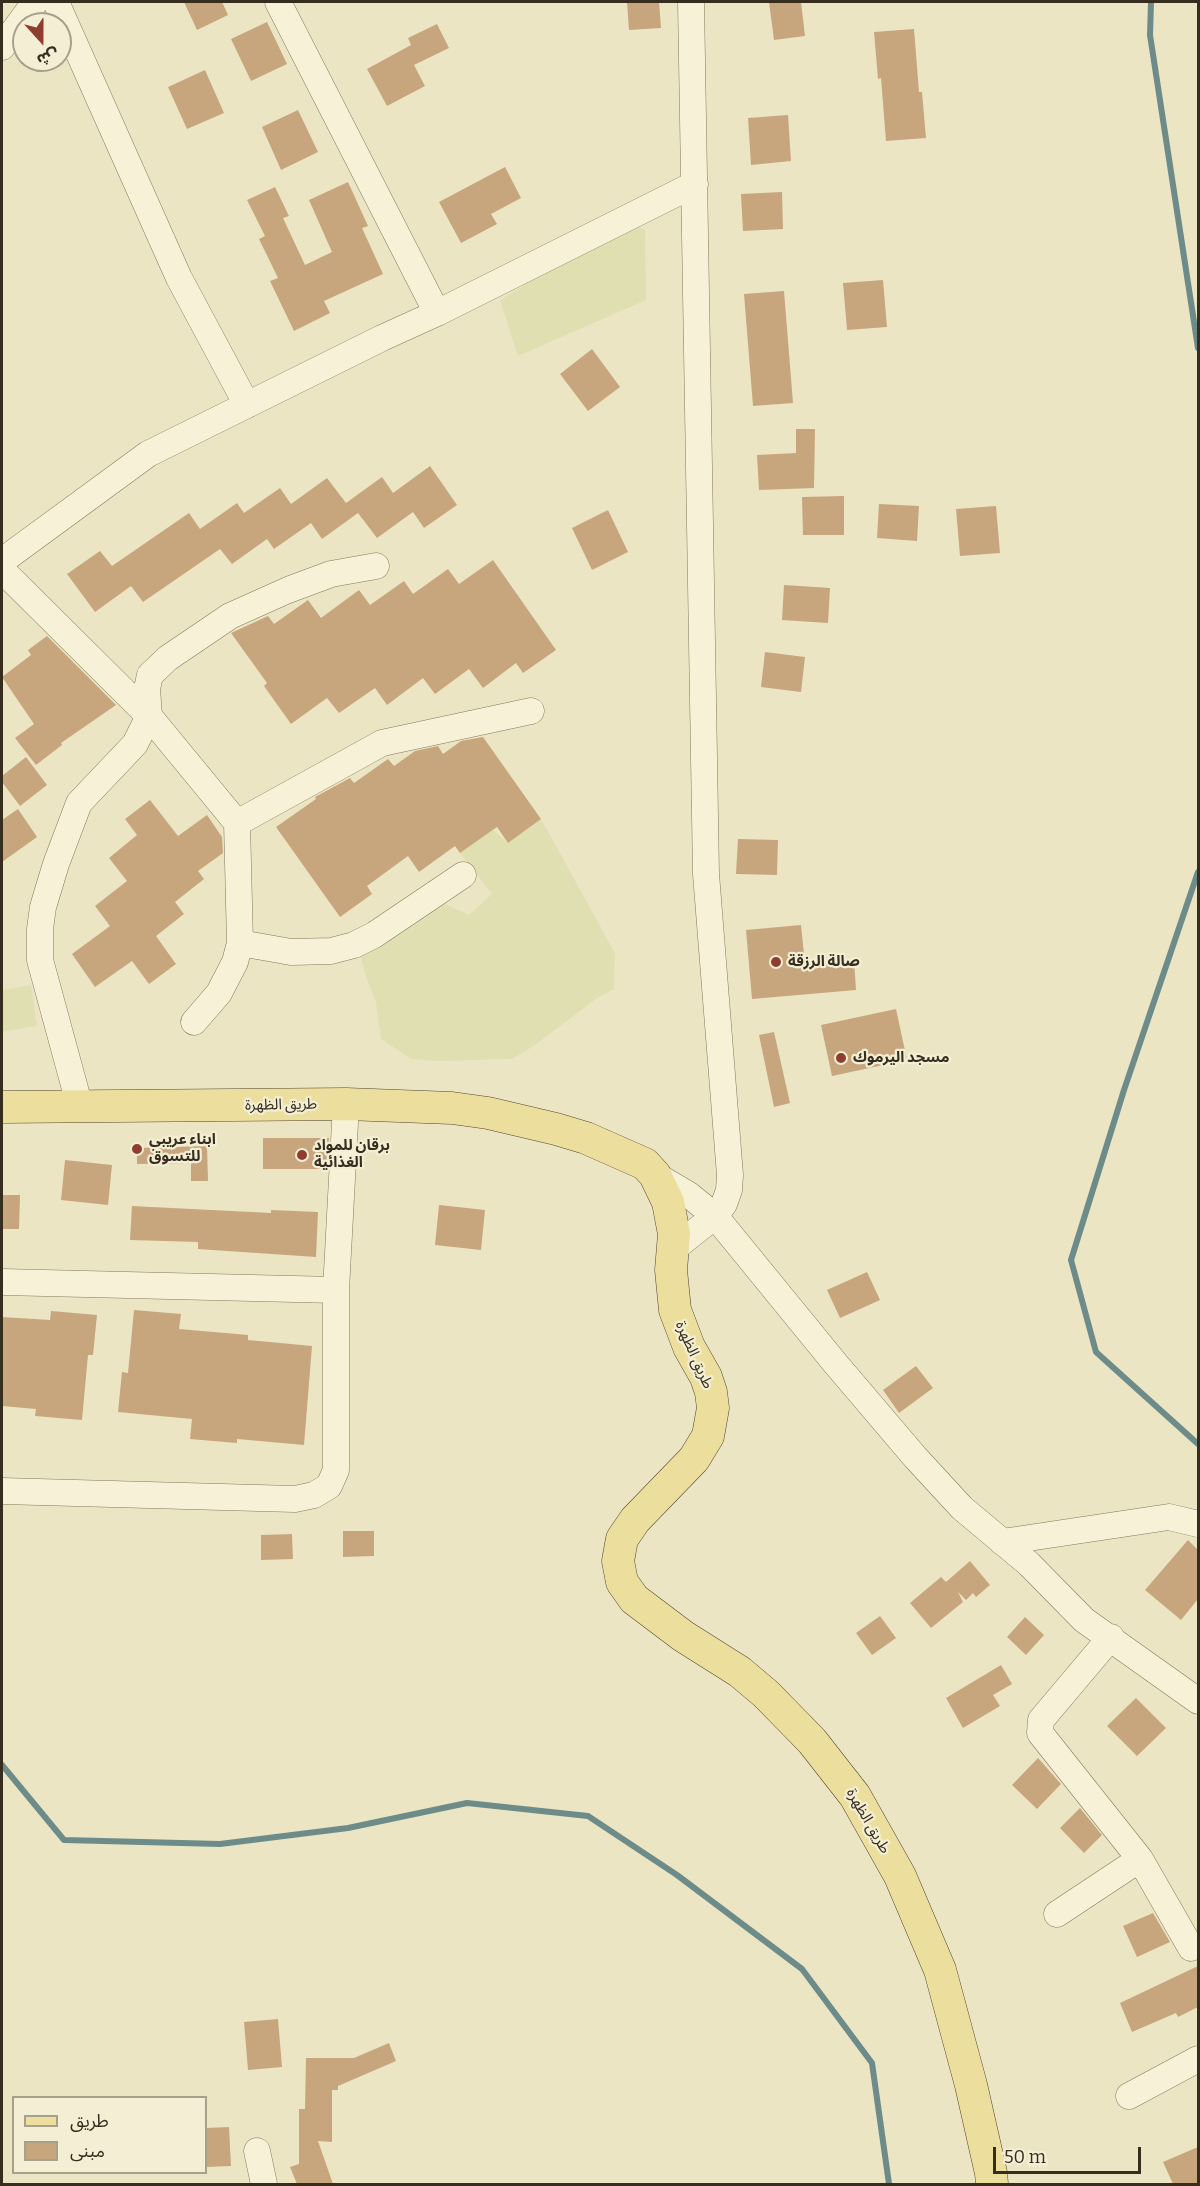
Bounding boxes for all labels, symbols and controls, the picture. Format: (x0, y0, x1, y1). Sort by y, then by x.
north arrow (12, 12, 72, 72)
text: ش (34, 45, 62, 70)
place label: صالة الرزقة (788, 953, 860, 971)
marker: صالة الرزقة (769, 955, 783, 969)
place label: مسجد اليرموك (853, 1049, 949, 1067)
marker: مسجد اليرموك (834, 1051, 848, 1065)
street label: طريق الظهرة (245, 1095, 317, 1115)
place label: ابناء عريبي للتسوق (149, 1131, 216, 1166)
place label: برقان للمواد الغذائية (314, 1137, 390, 1172)
marker: ابناء عريبي للتسوق (130, 1142, 144, 1156)
marker: برقان للمواد الغذائية (295, 1148, 309, 1162)
street label: طريق الظهرة (671, 1318, 717, 1392)
street label: طريق الظهرة (842, 1785, 894, 1857)
legend (12, 2096, 207, 2174)
text: طريق (70, 2110, 109, 2132)
scale bar (996, 2135, 1144, 2173)
text: مبنى (70, 2140, 105, 2162)
text: 50 m (1004, 2146, 1046, 2168)

